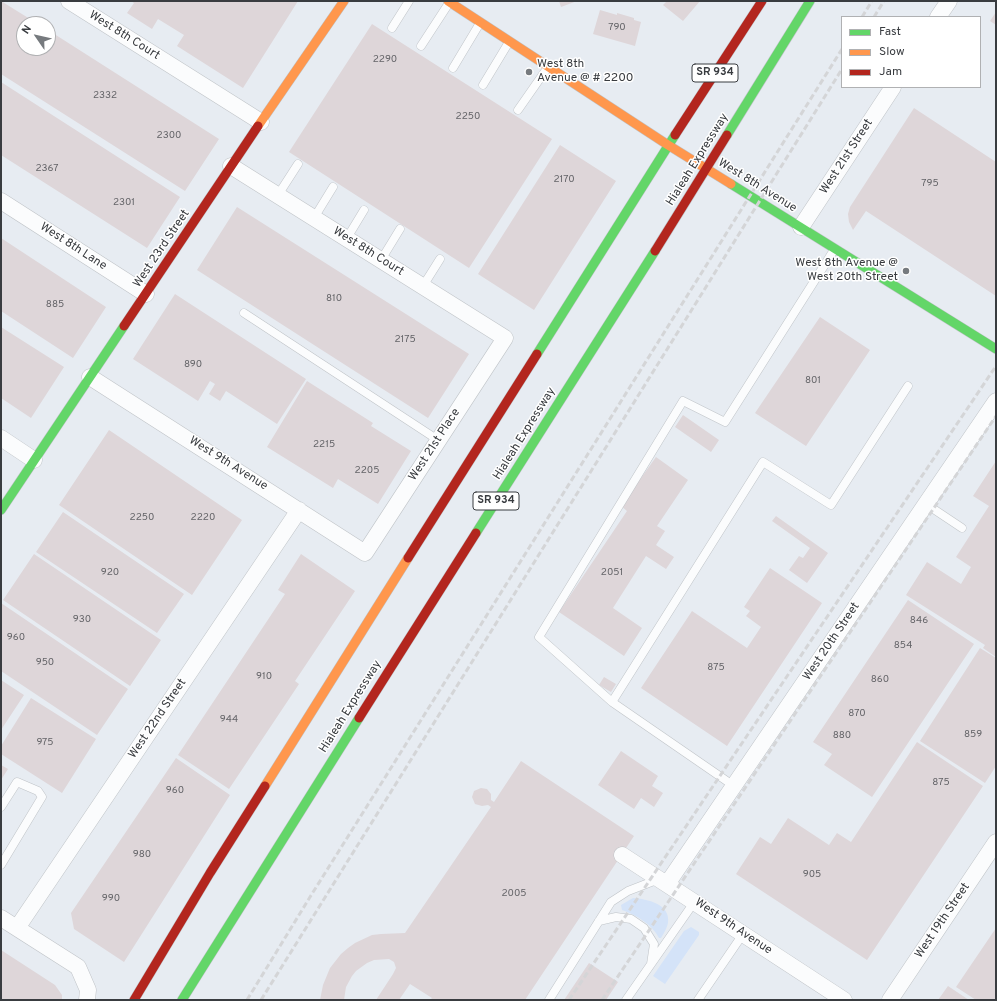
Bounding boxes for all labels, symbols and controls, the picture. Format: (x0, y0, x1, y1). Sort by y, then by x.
street label: West 8th Court (86, 8, 162, 64)
north arrow (16, 16, 56, 56)
legend (841, 16, 981, 88)
house number: 790 (608, 22, 626, 34)
text: N (19, 23, 35, 37)
text: Fast (879, 24, 901, 40)
text: Slow (879, 44, 905, 60)
house number: 2290 (373, 54, 397, 66)
place label: West 8th Avenue @ # 2200 (537, 58, 633, 86)
road number: SR 934 (692, 64, 738, 82)
text: Jam (879, 64, 902, 80)
marker: West 8th Avenue @ # 2200 (524, 67, 534, 77)
house number: 2332 (93, 90, 117, 102)
house number: 2250 (456, 111, 480, 123)
street label: Hialeah Expressway (664, 111, 732, 209)
street label: West 21st Street (817, 117, 877, 197)
house number: 2300 (157, 130, 181, 142)
street label: West 8th Avenue (715, 156, 799, 216)
house number: 2367 (35, 163, 59, 175)
house number: 2170 (553, 174, 575, 186)
house number: 795 (921, 178, 939, 190)
house number: 2301 (113, 197, 135, 209)
street label: West 23rd Street (131, 207, 193, 291)
street label: West 8th Lane (37, 220, 109, 274)
street label: West 8th Court (330, 224, 406, 280)
place label: West 8th Avenue @ West 20th Street (795, 257, 898, 285)
marker: West 8th Avenue @ West 20th Street (901, 266, 911, 276)
house number: 810 (326, 293, 342, 305)
house number: 885 (46, 299, 64, 311)
house number: 2175 (394, 334, 416, 346)
house number: 890 (184, 359, 202, 371)
house number: 801 (805, 375, 821, 387)
street label: Hialeah Expressway (491, 385, 559, 483)
street label: West 21st Place (406, 406, 464, 484)
street label: West 9th Avenue (186, 434, 270, 494)
house number: 2215 (313, 439, 335, 451)
house number: 2205 (355, 465, 379, 477)
road number: SR 934 (473, 492, 519, 510)
house number: 2250 (130, 512, 154, 524)
house number: 2220 (191, 512, 215, 524)
house number: 920 (101, 567, 119, 579)
house number: 2051 (601, 567, 623, 579)
street label: West 20th Street (801, 600, 863, 684)
house number: 930 (73, 614, 91, 626)
house number: 846 (910, 615, 928, 627)
house number: 960 (7, 632, 25, 644)
house number: 854 (894, 640, 912, 652)
house number: 950 (36, 657, 54, 669)
street label: Hialeah Expressway (317, 658, 385, 756)
house number: 875 (707, 662, 725, 674)
house number: 910 (256, 671, 272, 683)
house number: 860 (871, 674, 889, 686)
street label: West 22nd Street (126, 676, 190, 762)
house number: 870 (848, 708, 866, 720)
house number: 944 (220, 714, 238, 726)
house number: 859 (964, 729, 982, 741)
house number: 880 (833, 730, 851, 742)
house number: 975 (36, 737, 54, 749)
house number: 875 (932, 777, 950, 789)
house number: 960 (166, 785, 184, 797)
house number: 980 (133, 849, 151, 861)
house number: 905 (803, 869, 821, 881)
street label: West 19th Street (913, 881, 973, 961)
house number: 2005 (501, 888, 527, 900)
house number: 990 (102, 893, 120, 905)
street label: West 9th Avenue (692, 896, 774, 958)

